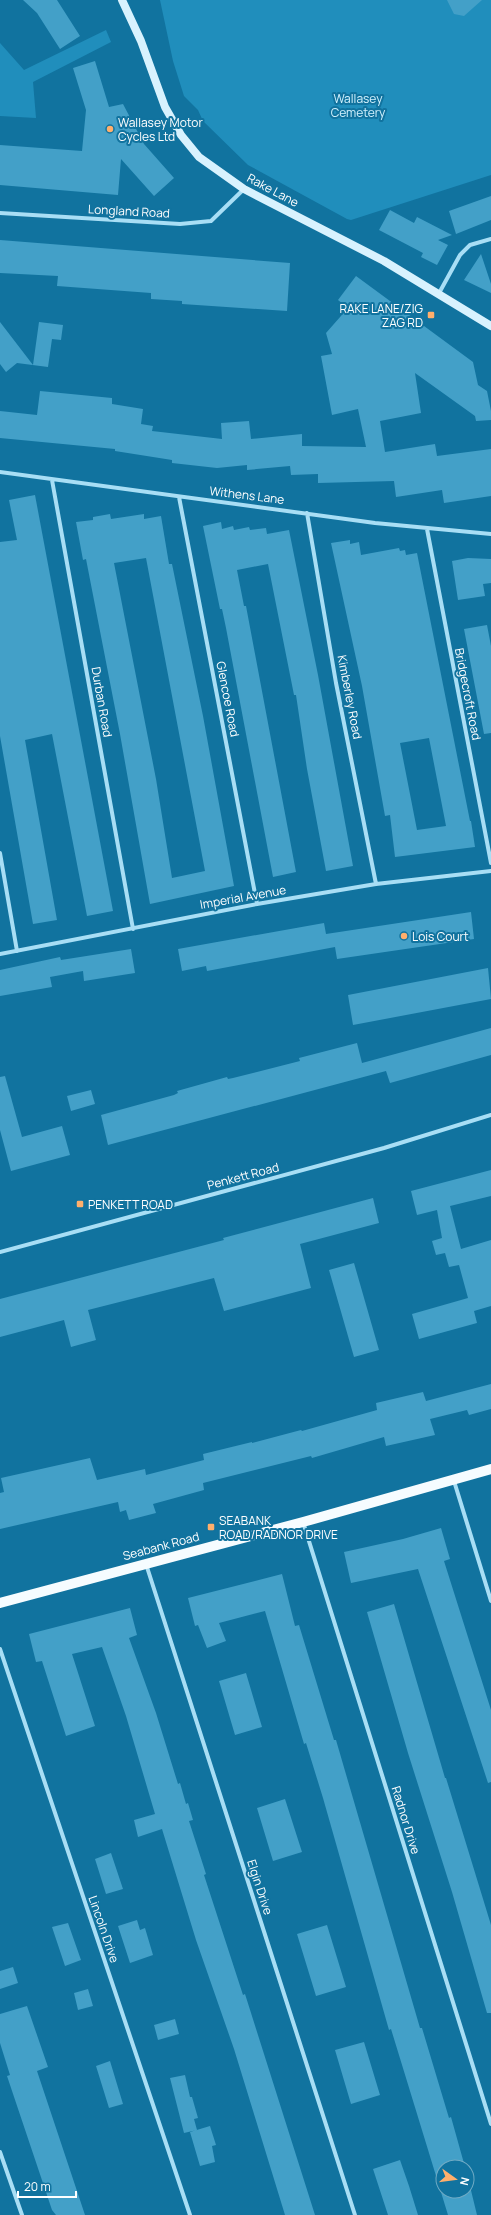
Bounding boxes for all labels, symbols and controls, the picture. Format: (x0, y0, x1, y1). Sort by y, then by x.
park label: Wallasey Cemetery (331, 90, 386, 121)
place label: Wallasey Motor Cycles Ltd (118, 114, 203, 145)
marker: Wallasey Motor Cycles Ltd (105, 124, 115, 134)
street label: Rake Lane (244, 169, 302, 211)
street label: Longland Road (88, 200, 170, 222)
place label: RAKE LANE/ZIG ZAG RD (339, 300, 424, 331)
marker: RAKE LANE/ZIG ZAG RD (426, 310, 436, 320)
street label: Withens Lane (209, 482, 285, 508)
street label: Bridgecroft Road (451, 646, 485, 742)
street label: Kimberley Road (334, 653, 366, 741)
street label: Glencoe Road (212, 660, 244, 738)
street label: Durban Road (87, 665, 117, 739)
street label: Imperial Avenue (199, 881, 287, 913)
place label: Lois Court (412, 928, 469, 945)
marker: Lois Court (399, 931, 409, 941)
street label: Penkett Road (205, 1158, 281, 1194)
place label: PENKETT ROAD (88, 1196, 173, 1213)
marker: PENKETT ROAD (75, 1199, 85, 1209)
place label: SEABANK ROAD/RADNOR DRIVE (219, 1512, 338, 1543)
marker: SEABANK ROAD/RADNOR DRIVE (206, 1522, 216, 1532)
street label: Seabank Road (121, 1528, 201, 1564)
street label: Radnor Drive (388, 1784, 424, 1856)
street label: Elgin Drive (243, 1857, 277, 1917)
street label: Lincoln Drive (85, 1893, 123, 1965)
north arrow (435, 2159, 475, 2199)
scale bar (18, 2173, 76, 2199)
text: N (457, 2176, 473, 2187)
text: 20 m (24, 2178, 51, 2195)

